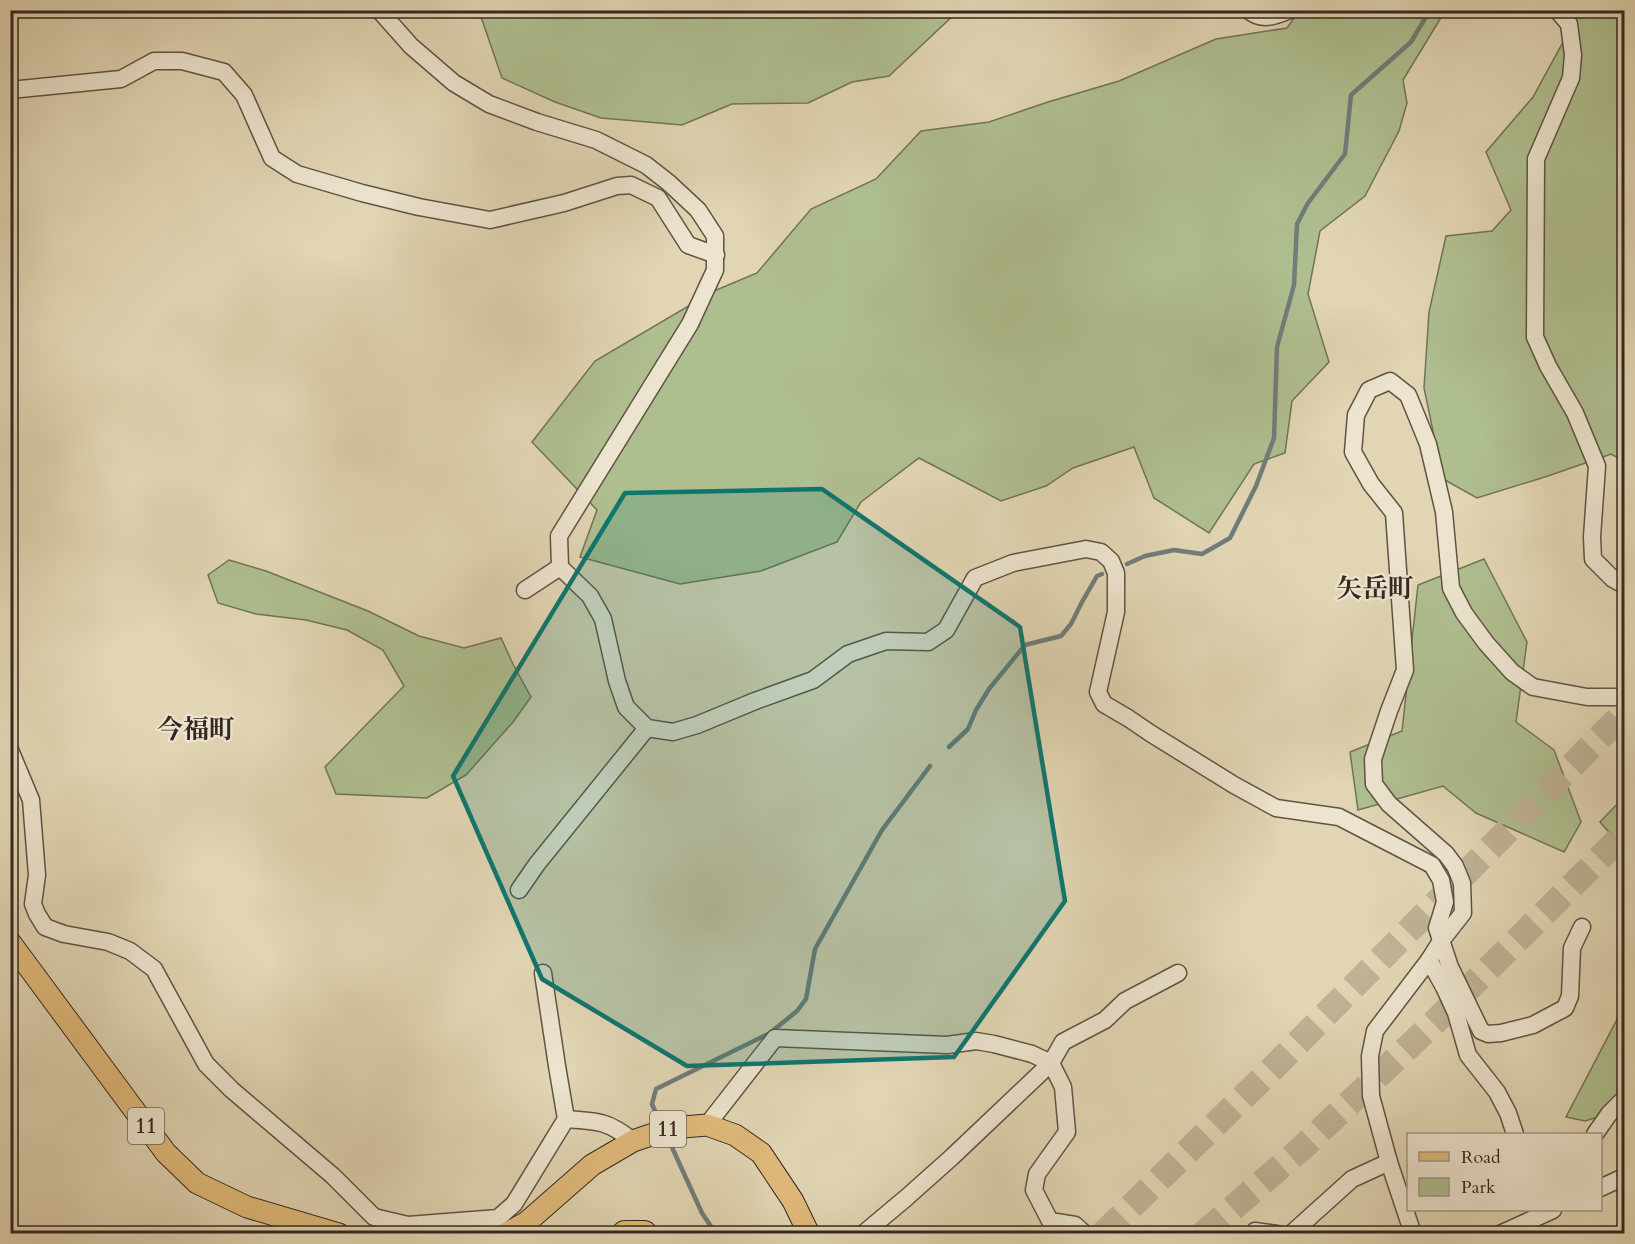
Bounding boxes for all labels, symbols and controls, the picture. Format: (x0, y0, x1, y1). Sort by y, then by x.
district label: 矢岳町 (1336, 571, 1414, 606)
district label: 今福町 (157, 712, 235, 747)
road number: 11 (128, 1108, 164, 1144)
road number: 11 (650, 1111, 686, 1147)
legend (1407, 1133, 1602, 1211)
text: Road (1461, 1145, 1501, 1170)
text: Park (1461, 1175, 1496, 1200)

